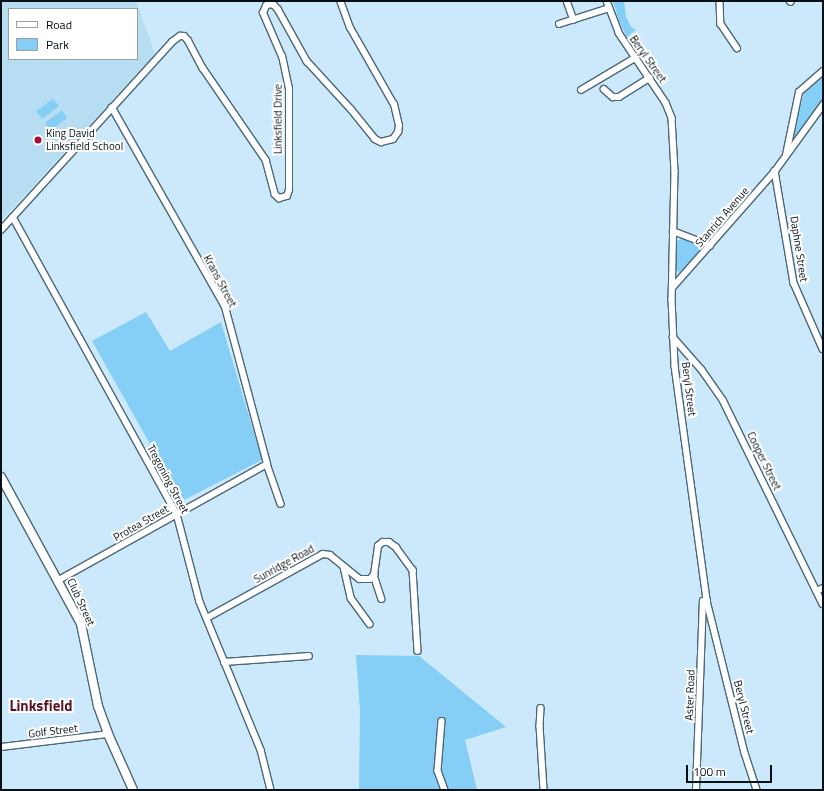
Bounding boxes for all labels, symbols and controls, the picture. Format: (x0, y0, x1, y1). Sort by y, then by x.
legend (8, 8, 138, 60)
text: Road (46, 15, 72, 34)
street label: Beryl Street (627, 33, 669, 85)
text: Park (46, 35, 69, 54)
street label: Linksfield Drive (271, 84, 285, 154)
place label: King David Linksfield School (46, 127, 123, 153)
marker: King David Linksfield School (33, 135, 43, 145)
street label: Stanrich Avenue (692, 184, 752, 250)
street label: Daphne Street (787, 215, 811, 283)
street label: Krans Street (201, 253, 239, 309)
street label: Beryl Street (679, 361, 699, 417)
street label: Cooper Street (744, 430, 784, 492)
street label: Tregoning Street (144, 442, 192, 516)
street label: Protea Street (111, 502, 171, 544)
street label: Sunridge Road (251, 542, 317, 586)
street label: Club Street (64, 576, 98, 628)
street label: Aster Road (683, 669, 697, 721)
street label: Beryl Street (731, 679, 757, 735)
district label: Linksfield (9, 697, 73, 715)
street label: Golf Street (28, 721, 78, 741)
scale bar (688, 757, 774, 783)
text: 100 m (693, 762, 726, 781)

